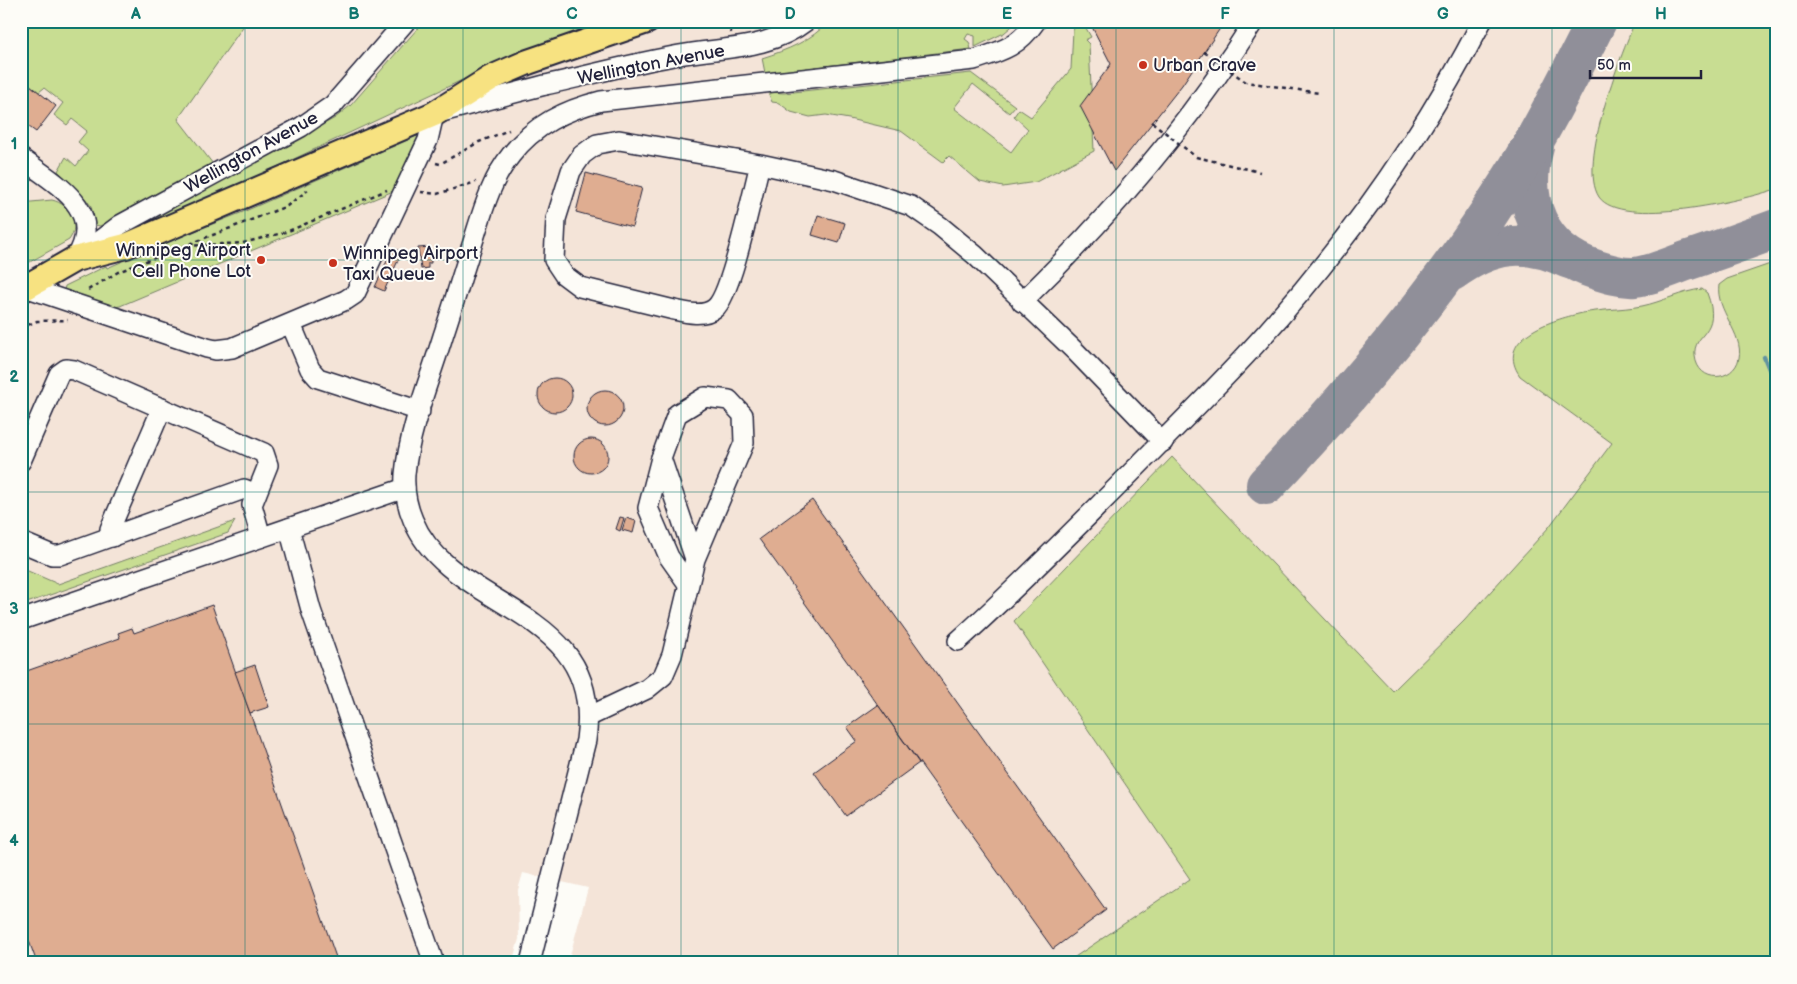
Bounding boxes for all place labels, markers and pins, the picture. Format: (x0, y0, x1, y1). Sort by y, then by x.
place label: Urban Crave (1153, 55, 1257, 76)
marker: Urban Crave (1137, 59, 1149, 71)
place label: Winnipeg Airport Cell Phone Lot (116, 240, 251, 282)
place label: Winnipeg Airport Taxi Queue (343, 243, 479, 285)
marker: Winnipeg Airport Cell Phone Lot (255, 254, 267, 266)
marker: Winnipeg Airport Taxi Queue (327, 257, 339, 269)

